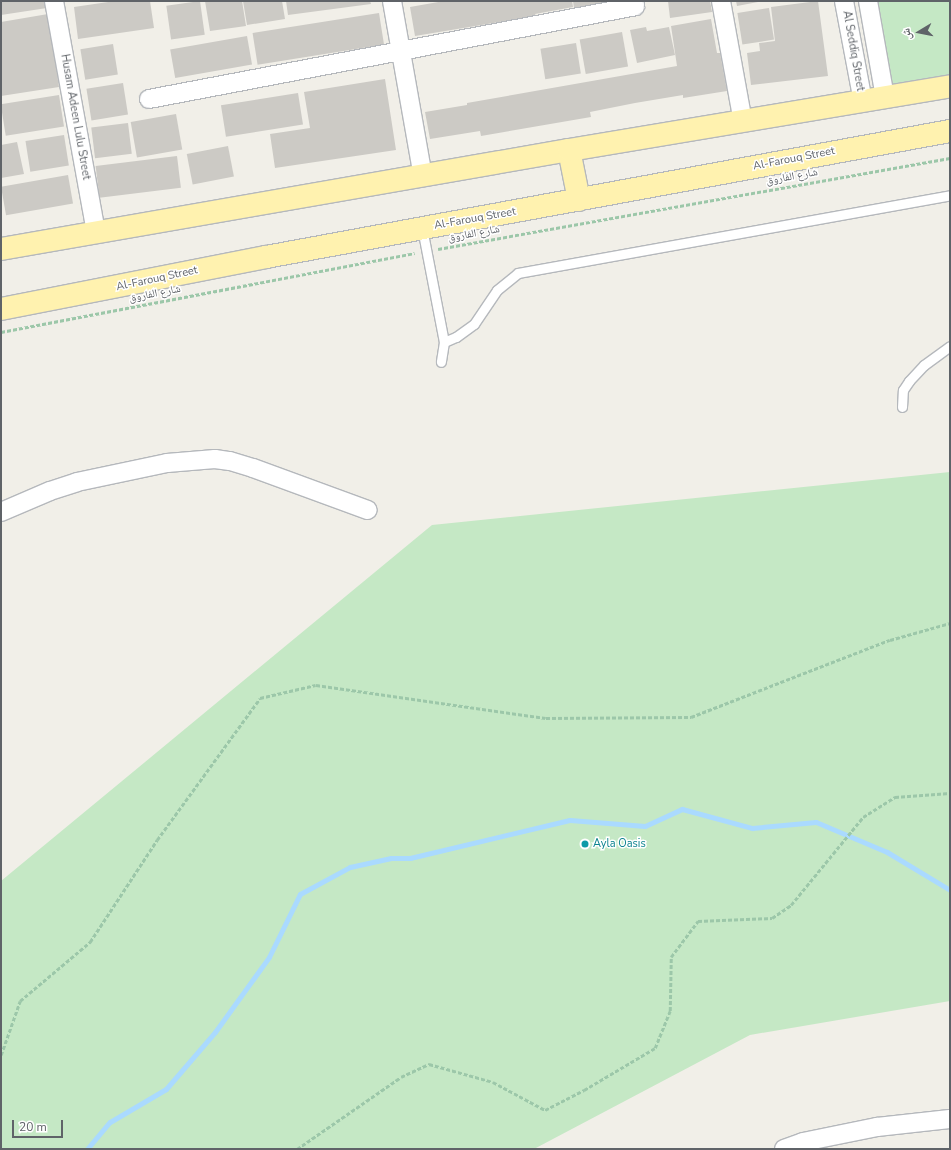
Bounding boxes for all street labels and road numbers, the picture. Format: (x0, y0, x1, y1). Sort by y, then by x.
street label: Al Seddiq Street (839, 10, 867, 92)
street label: Husam Adeen Lulu Street (57, 53, 93, 181)
street label: Al-Farouq Street (752, 145, 836, 173)
street label: شارع الفاروق (765, 166, 819, 188)
street label: Al-Farouq Street (433, 205, 517, 233)
street label: شارع الفاروق (447, 223, 501, 245)
street label: Al-Farouq Street (115, 264, 199, 294)
street label: شارع الفاروق (128, 283, 182, 305)

